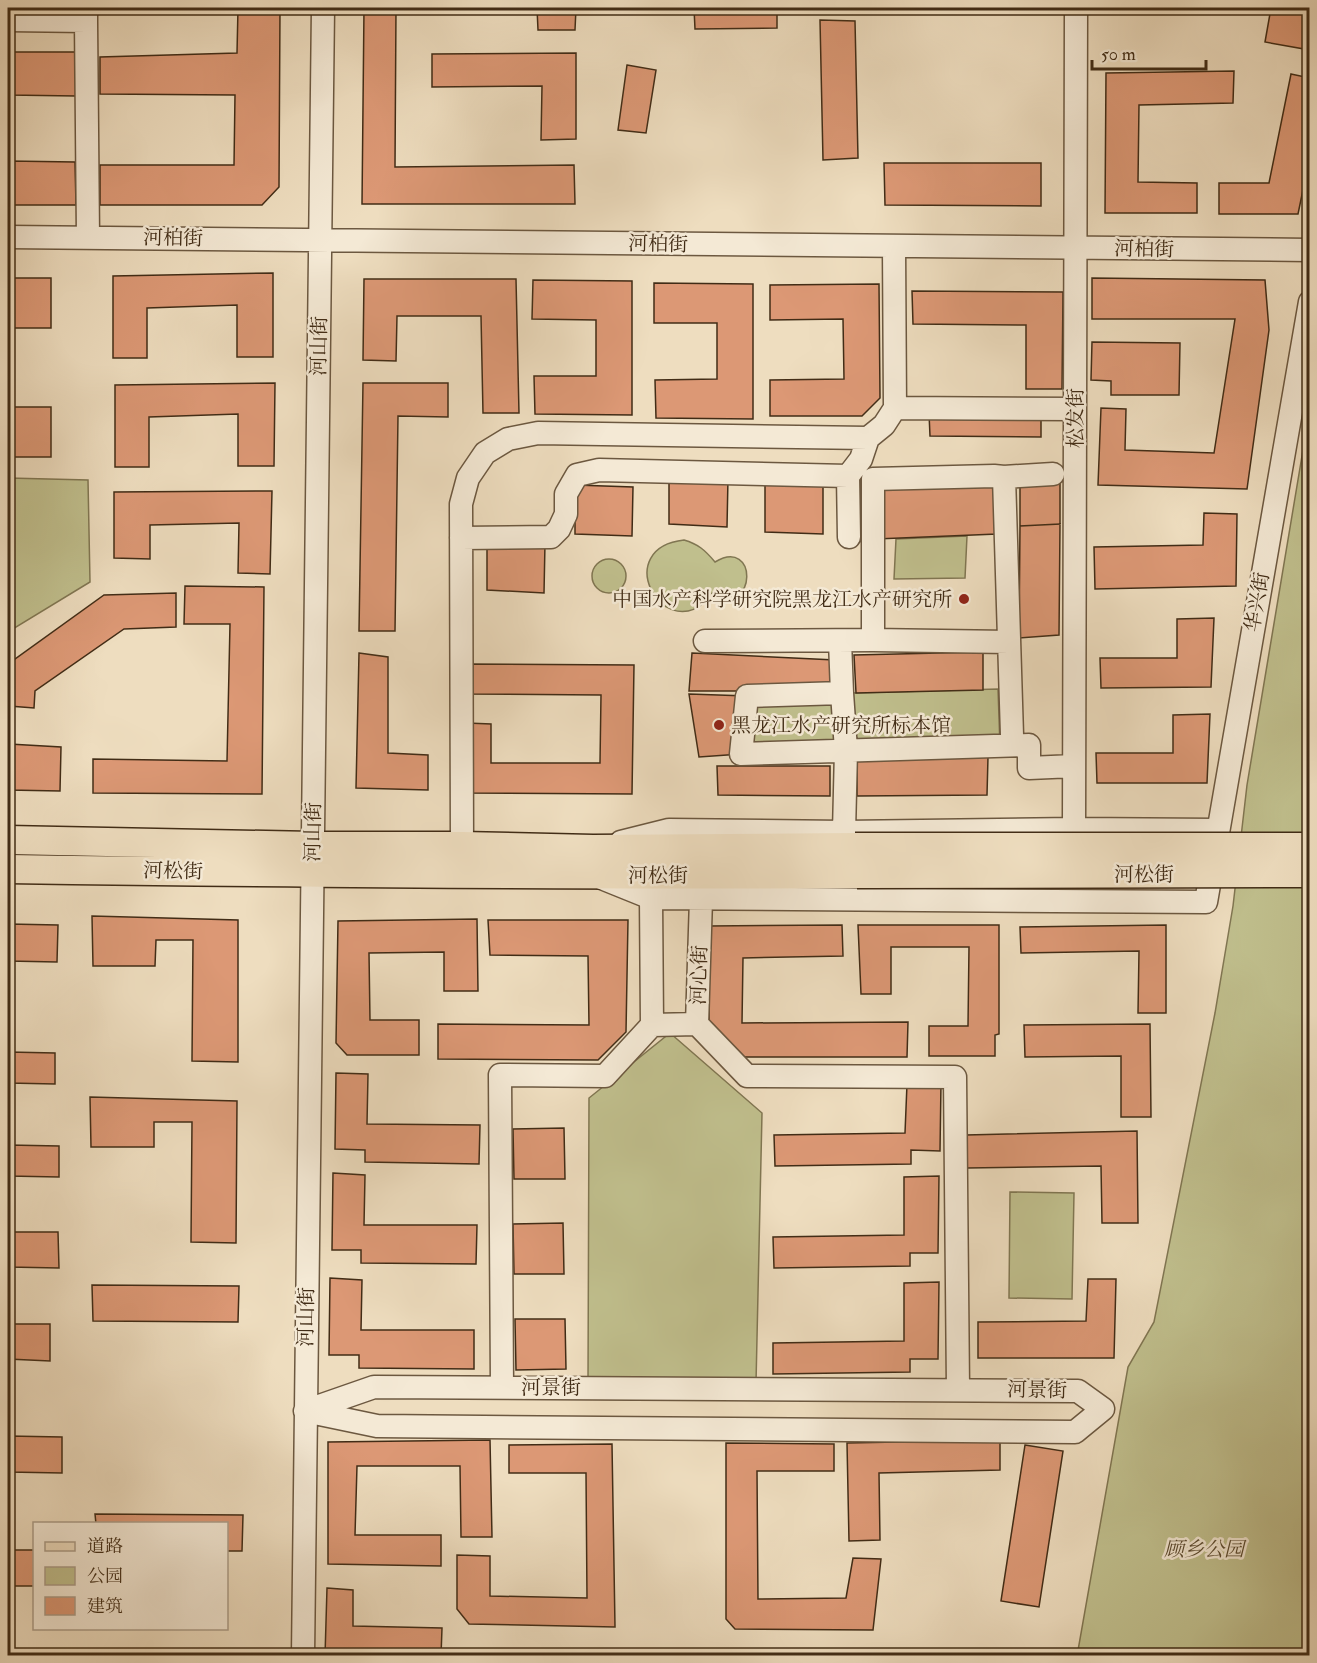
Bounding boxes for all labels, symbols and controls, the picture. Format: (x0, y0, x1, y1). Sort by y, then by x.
scale bar (1092, 33, 1206, 71)
text: 50 m (1101, 43, 1136, 66)
street label: 河柏街 (143, 225, 203, 251)
street label: 河柏街 (628, 231, 688, 257)
street label: 河柏街 (1114, 236, 1174, 262)
street label: 河山街 (306, 316, 332, 376)
street label: 松发街 (1063, 388, 1088, 448)
street label: 华兴街 (1239, 570, 1275, 634)
place label: 中国水产科学研究院黑龙江水产研究所 (612, 587, 952, 612)
marker: 中国水产科学研究院黑龙江水产研究所 (957, 592, 971, 606)
place label: 黑龙江水产研究所标本馆 (731, 713, 951, 738)
marker: 黑龙江水产研究所标本馆 (712, 718, 726, 732)
street label: 河山街 (300, 802, 326, 862)
street label: 河松街 (143, 858, 203, 884)
street label: 河松街 (1114, 862, 1174, 887)
street label: 河松街 (628, 863, 688, 888)
street label: 河心街 (685, 945, 713, 1005)
street label: 河山街 (293, 1287, 319, 1347)
street label: 河景街 (521, 1375, 581, 1400)
street label: 河景街 (1007, 1377, 1067, 1403)
legend (33, 1522, 228, 1630)
text: 道路 (87, 1535, 123, 1558)
park label: 顾乡公园 (1164, 1537, 1247, 1562)
text: 公园 (87, 1565, 123, 1588)
text: 建筑 (87, 1595, 123, 1618)

